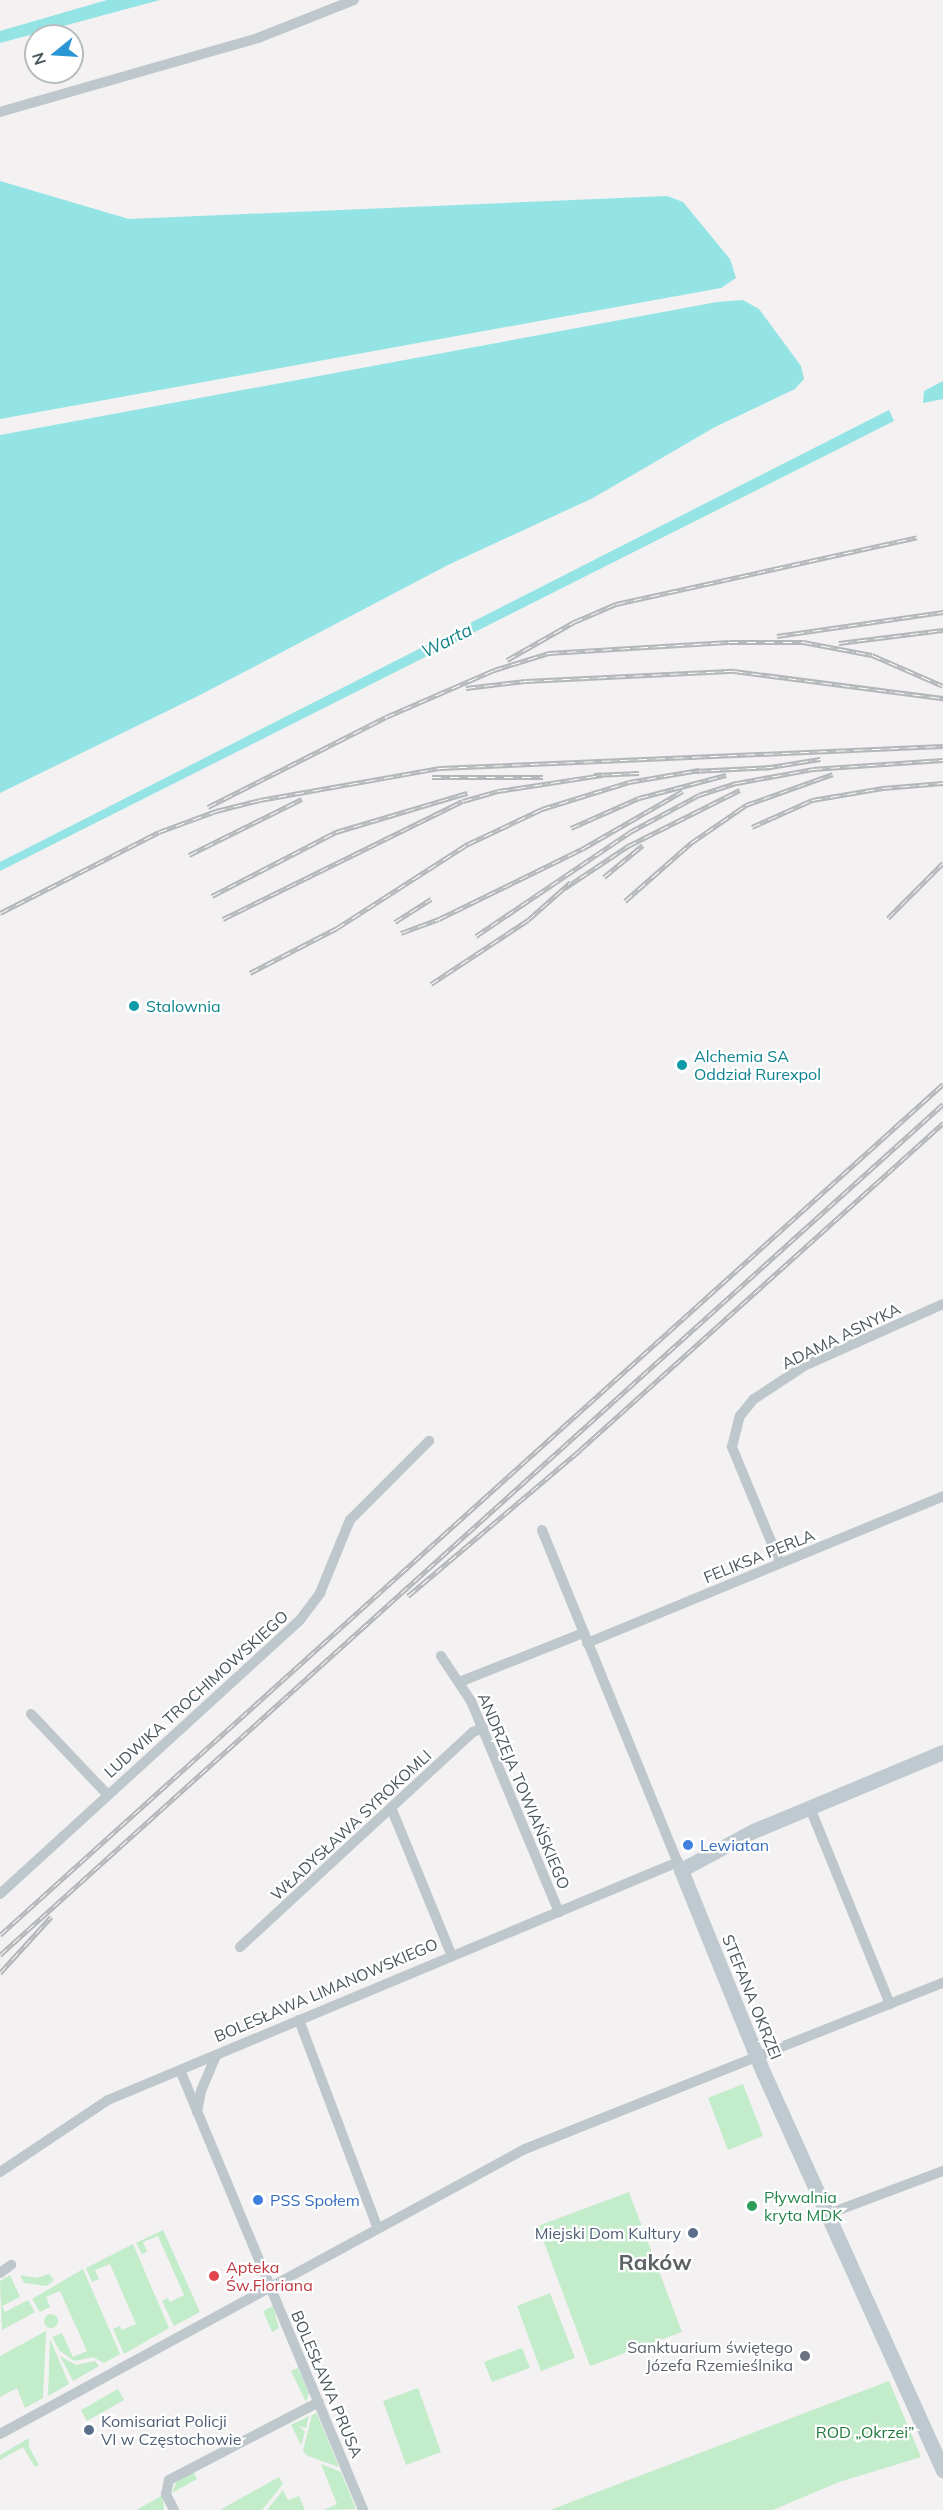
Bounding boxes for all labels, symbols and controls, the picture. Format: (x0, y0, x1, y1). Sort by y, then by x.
north arrow (24, 24, 84, 84)
text: N (27, 50, 50, 68)
water label: Warta (418, 619, 476, 663)
place label: Stalownia (146, 996, 221, 1016)
marker: Stalownia (127, 999, 141, 1013)
place label: Alchemia SA Oddział Rurexpol (694, 1046, 821, 1084)
marker: Alchemia SA Oddział Rurexpol (675, 1058, 689, 1072)
street label: ADAMA ASNYKA (778, 1299, 904, 1373)
street label: FELIKSA PERLA (701, 1525, 817, 1587)
street label: LUDWIKA TROCHIMOWSKIEGO (100, 1606, 292, 1782)
street label: ANDRZEJA TOWIAŃSKIEGO (474, 1690, 574, 1892)
street label: WŁADYSŁAWA SYROKOMLI (267, 1746, 435, 1904)
place label: Lewiatan (700, 1835, 769, 1855)
marker: Lewiatan (681, 1838, 695, 1852)
street label: STEFANA OKRZEI (718, 1932, 786, 2062)
street label: BOLESŁAWA LIMANOWSKIEGO (211, 1934, 441, 2046)
place label: Pływalnia kryta MDK (764, 2187, 842, 2225)
place label: PSS Społem (270, 2190, 360, 2210)
marker: PSS Społem (251, 2193, 265, 2207)
marker: Pływalnia kryta MDK (745, 2199, 759, 2213)
place label: Miejski Dom Kultury (535, 2223, 681, 2243)
marker: Miejski Dom Kultury (686, 2226, 700, 2240)
district label: Raków (618, 2250, 692, 2276)
place label: Apteka Św.Floriana (226, 2257, 313, 2295)
marker: Apteka Św.Floriana (207, 2269, 221, 2283)
street label: BOLESŁAWA PRUSA (287, 2307, 367, 2461)
place label: Sanktuarium świętego Józefa Rzemieślnika (627, 2337, 793, 2375)
marker: Sanktuarium świętego Józefa Rzemieślnika (798, 2349, 812, 2363)
place label: Komisariat Policji VI w Częstochowie (101, 2411, 241, 2449)
park label: ROD „Okrzei” (816, 2422, 914, 2442)
marker: Komisariat Policji VI w Częstochowie (82, 2423, 96, 2437)

